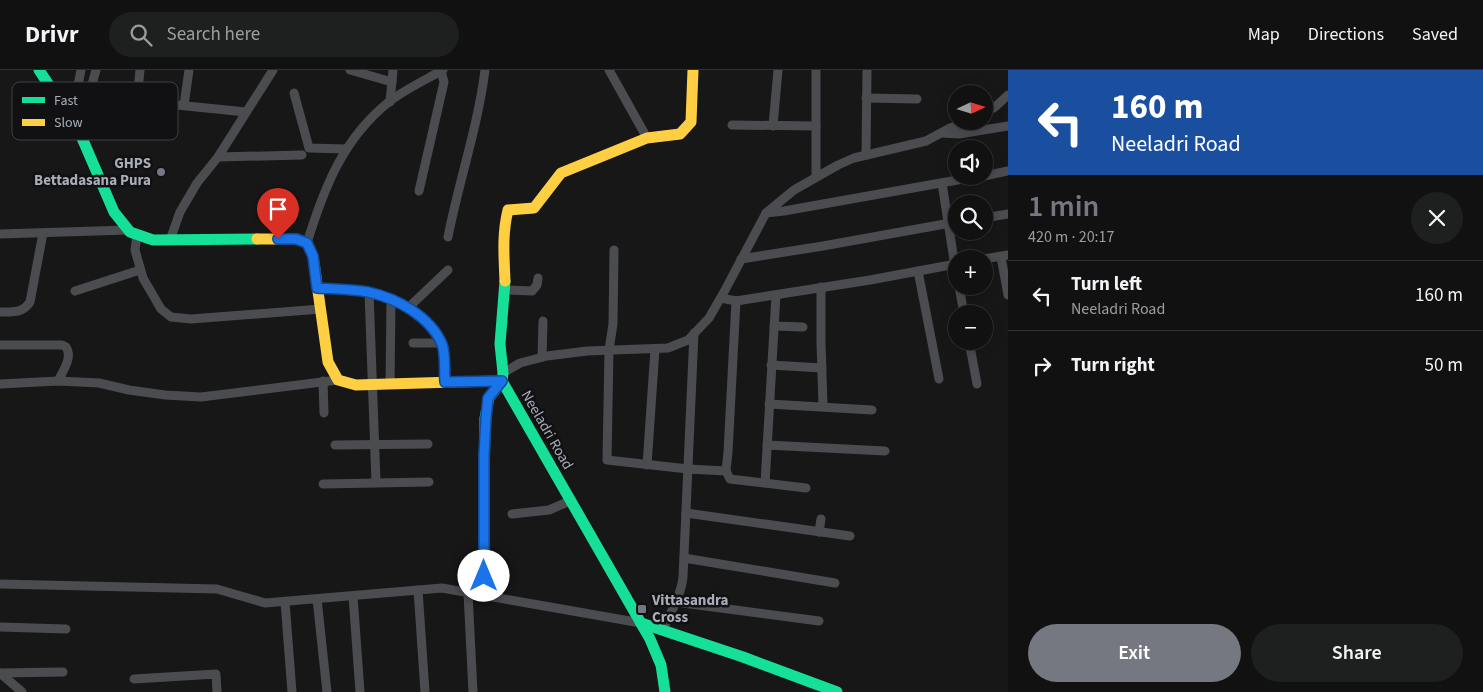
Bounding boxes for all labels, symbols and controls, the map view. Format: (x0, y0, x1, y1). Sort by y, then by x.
search box (109, 12, 459, 57)
text: Drivr (25, 17, 79, 52)
icon: search (127, 21, 155, 49)
text: Search here (167, 21, 260, 48)
text: Map (1248, 22, 1280, 47)
text: Directions (1308, 22, 1384, 47)
text: Saved (1412, 22, 1458, 47)
legend (12, 82, 178, 140)
text: 160 m (1111, 82, 1203, 132)
north arrow (948, 85, 992, 130)
map controls (948, 85, 993, 350)
icon: left (1028, 90, 1093, 155)
text: Fast (54, 91, 78, 111)
text: Slow (54, 113, 83, 133)
text: Neeladri Road (1111, 128, 1241, 160)
button: sound (948, 140, 993, 185)
place label: GHPS Bettadasana Pura (34, 153, 151, 191)
marker: GHPS Bettadasana Pura (155, 166, 167, 178)
text: 1 min (1028, 185, 1099, 228)
pin (257, 188, 299, 239)
button: close (1411, 192, 1463, 244)
icon: arrive (264, 195, 292, 223)
button: search (948, 195, 993, 240)
text: 420 m · 20:17 (1028, 226, 1115, 248)
button: + (948, 250, 993, 295)
text: Turn left (1071, 271, 1142, 298)
icon: left (1028, 282, 1056, 310)
text: 160 m (1415, 282, 1463, 309)
text: Neeladri Road (1071, 298, 1165, 320)
button: − (948, 305, 993, 350)
icon: right (1028, 352, 1056, 380)
text: Turn right (1071, 352, 1155, 379)
text: 50 m (1425, 352, 1463, 379)
street label: Neeladri Road (516, 386, 578, 474)
position arrow (457, 549, 509, 601)
place label: Vittasandra Cross (651, 590, 729, 628)
marker: Vittasandra Cross (636, 603, 648, 615)
button: Exit (1028, 624, 1241, 682)
button: Share (1251, 624, 1463, 682)

